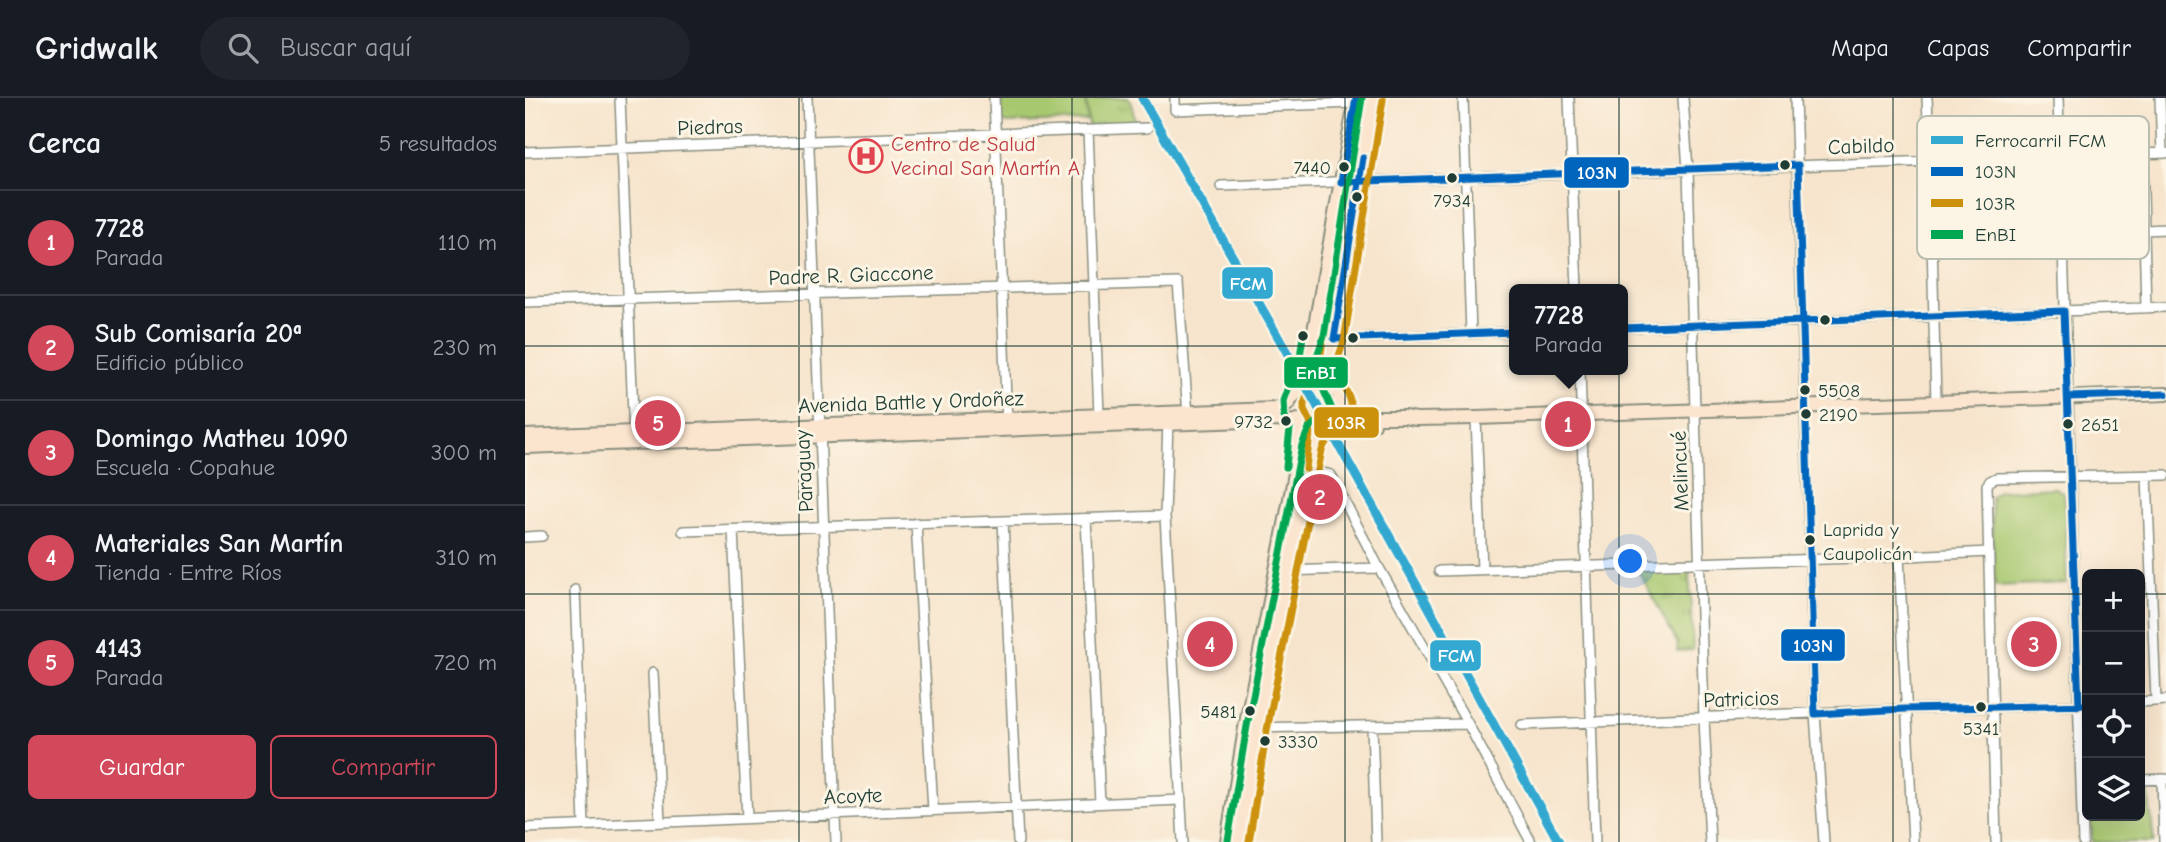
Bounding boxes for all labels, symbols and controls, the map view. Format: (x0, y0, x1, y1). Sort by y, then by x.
search box (200, 17, 690, 80)
text: Gridwalk (35, 29, 158, 67)
icon: search (224, 29, 262, 67)
text: Buscar aquí (280, 33, 411, 63)
text: Mapa (1831, 34, 1889, 62)
text: Capas (1927, 34, 1989, 62)
text: Compartir (2027, 34, 2131, 62)
street label: Piedras (677, 114, 743, 140)
legend (1917, 116, 2149, 259)
text: Cerca (28, 126, 101, 161)
text: 5 resultados (379, 130, 497, 157)
text: Ferrocarril FCM (1975, 130, 2106, 152)
place label: Centro de Salud Vecinal San Martín A (891, 132, 1080, 180)
street label: Cabildo (1827, 133, 1895, 159)
hospital icon: Centro de Salud Vecinal San Martín A (847, 137, 885, 175)
line badge: 103N (1563, 156, 1630, 189)
place label: 7440 (1294, 157, 1331, 179)
unlabelled marker (1778, 158, 1792, 172)
marker: 7440 (1337, 160, 1351, 174)
text: 103N (1975, 161, 2016, 183)
text: 103N (1577, 162, 1617, 184)
marker: 7934 (1445, 171, 1459, 185)
unlabelled marker (1350, 190, 1364, 204)
place label: 7934 (1433, 190, 1471, 212)
text: 103R (1975, 193, 2015, 215)
text: 7728 (95, 214, 145, 244)
text: EnBI (1975, 224, 2016, 246)
text: 1 (46, 229, 56, 256)
text: 110 m (438, 229, 497, 256)
text: Parada (95, 244, 163, 271)
street label: Padre R. Giaccone (768, 260, 934, 290)
line badge: FCM (1221, 266, 1274, 300)
text: FCM (1229, 273, 1267, 295)
popup (1509, 284, 1628, 375)
text: 7728 (1534, 301, 1584, 331)
unlabelled marker (1818, 313, 1832, 327)
text: Sub Comisaría 20ª (95, 319, 302, 349)
unlabelled marker (1296, 329, 1310, 343)
unlabelled marker (1346, 331, 1360, 345)
text: Parada (1534, 331, 1603, 358)
text: 2 (45, 334, 57, 361)
text: 230 m (433, 334, 497, 361)
text: Edificio público (95, 349, 244, 376)
line badge: EnBI (1283, 356, 1349, 389)
text: EnBI (1296, 362, 1337, 384)
place label: 5508 (1818, 380, 1860, 402)
marker: 5508 (1798, 383, 1812, 397)
street label: Avenida Battle y Ordoñez (798, 386, 1024, 418)
pin: 5 (635, 397, 681, 449)
pin: 1 (1545, 398, 1591, 450)
place label: 2190 (1819, 404, 1858, 426)
line badge: 103R (1313, 406, 1380, 439)
marker: 2190 (1799, 407, 1813, 421)
place label: 9732 (1234, 411, 1273, 433)
text: 103R (1327, 412, 1365, 434)
marker: 9732 (1279, 414, 1293, 428)
place label: 2651 (2081, 414, 2119, 436)
marker: 2651 (2061, 417, 2075, 431)
text: Domingo Matheu 1090 (95, 424, 348, 454)
street label: Paraguay (790, 429, 818, 513)
street label: Melincué (1667, 430, 1693, 512)
text: 3 (45, 439, 57, 466)
text: 300 m (431, 439, 497, 466)
text: Escuela · Copahue (95, 454, 275, 481)
pin: 2 (1297, 471, 1343, 523)
place label: Laprida y Caupolicán (1823, 519, 1912, 565)
text: Materiales San Martín (95, 529, 343, 559)
marker: Laprida y Caupolicán (1803, 533, 1817, 547)
text: 4 (46, 544, 56, 571)
text: 310 m (436, 544, 497, 571)
your location (1613, 544, 1647, 578)
text: Tienda · Entre Ríos (95, 559, 282, 586)
map controls (2082, 569, 2145, 821)
button: + (2082, 569, 2145, 632)
pin: 4 (1187, 618, 1233, 670)
pin: 3 (2011, 618, 2057, 670)
line badge: 103N (1780, 628, 1846, 662)
button: − (2082, 632, 2145, 695)
text: 4143 (95, 634, 142, 664)
text: 103N (1793, 635, 1833, 657)
line badge: FCM (1429, 639, 1482, 672)
text: FCM (1437, 645, 1475, 667)
text: 5 (45, 649, 57, 676)
text: 720 m (433, 649, 497, 676)
text: Parada (95, 664, 163, 691)
street label: Patricios (1703, 686, 1779, 712)
button: locate (2082, 695, 2145, 758)
marker: 5341 (1974, 700, 1988, 714)
place label: 5481 (1200, 701, 1237, 723)
marker: 5481 (1243, 704, 1257, 718)
place label: 5341 (1963, 718, 1999, 740)
place label: 3330 (1278, 731, 1318, 753)
marker: 3330 (1258, 734, 1272, 748)
button: Guardar (28, 735, 256, 799)
button: Compartir (270, 735, 497, 799)
button: layers (2082, 758, 2145, 821)
street label: Acoyte (823, 783, 883, 809)

